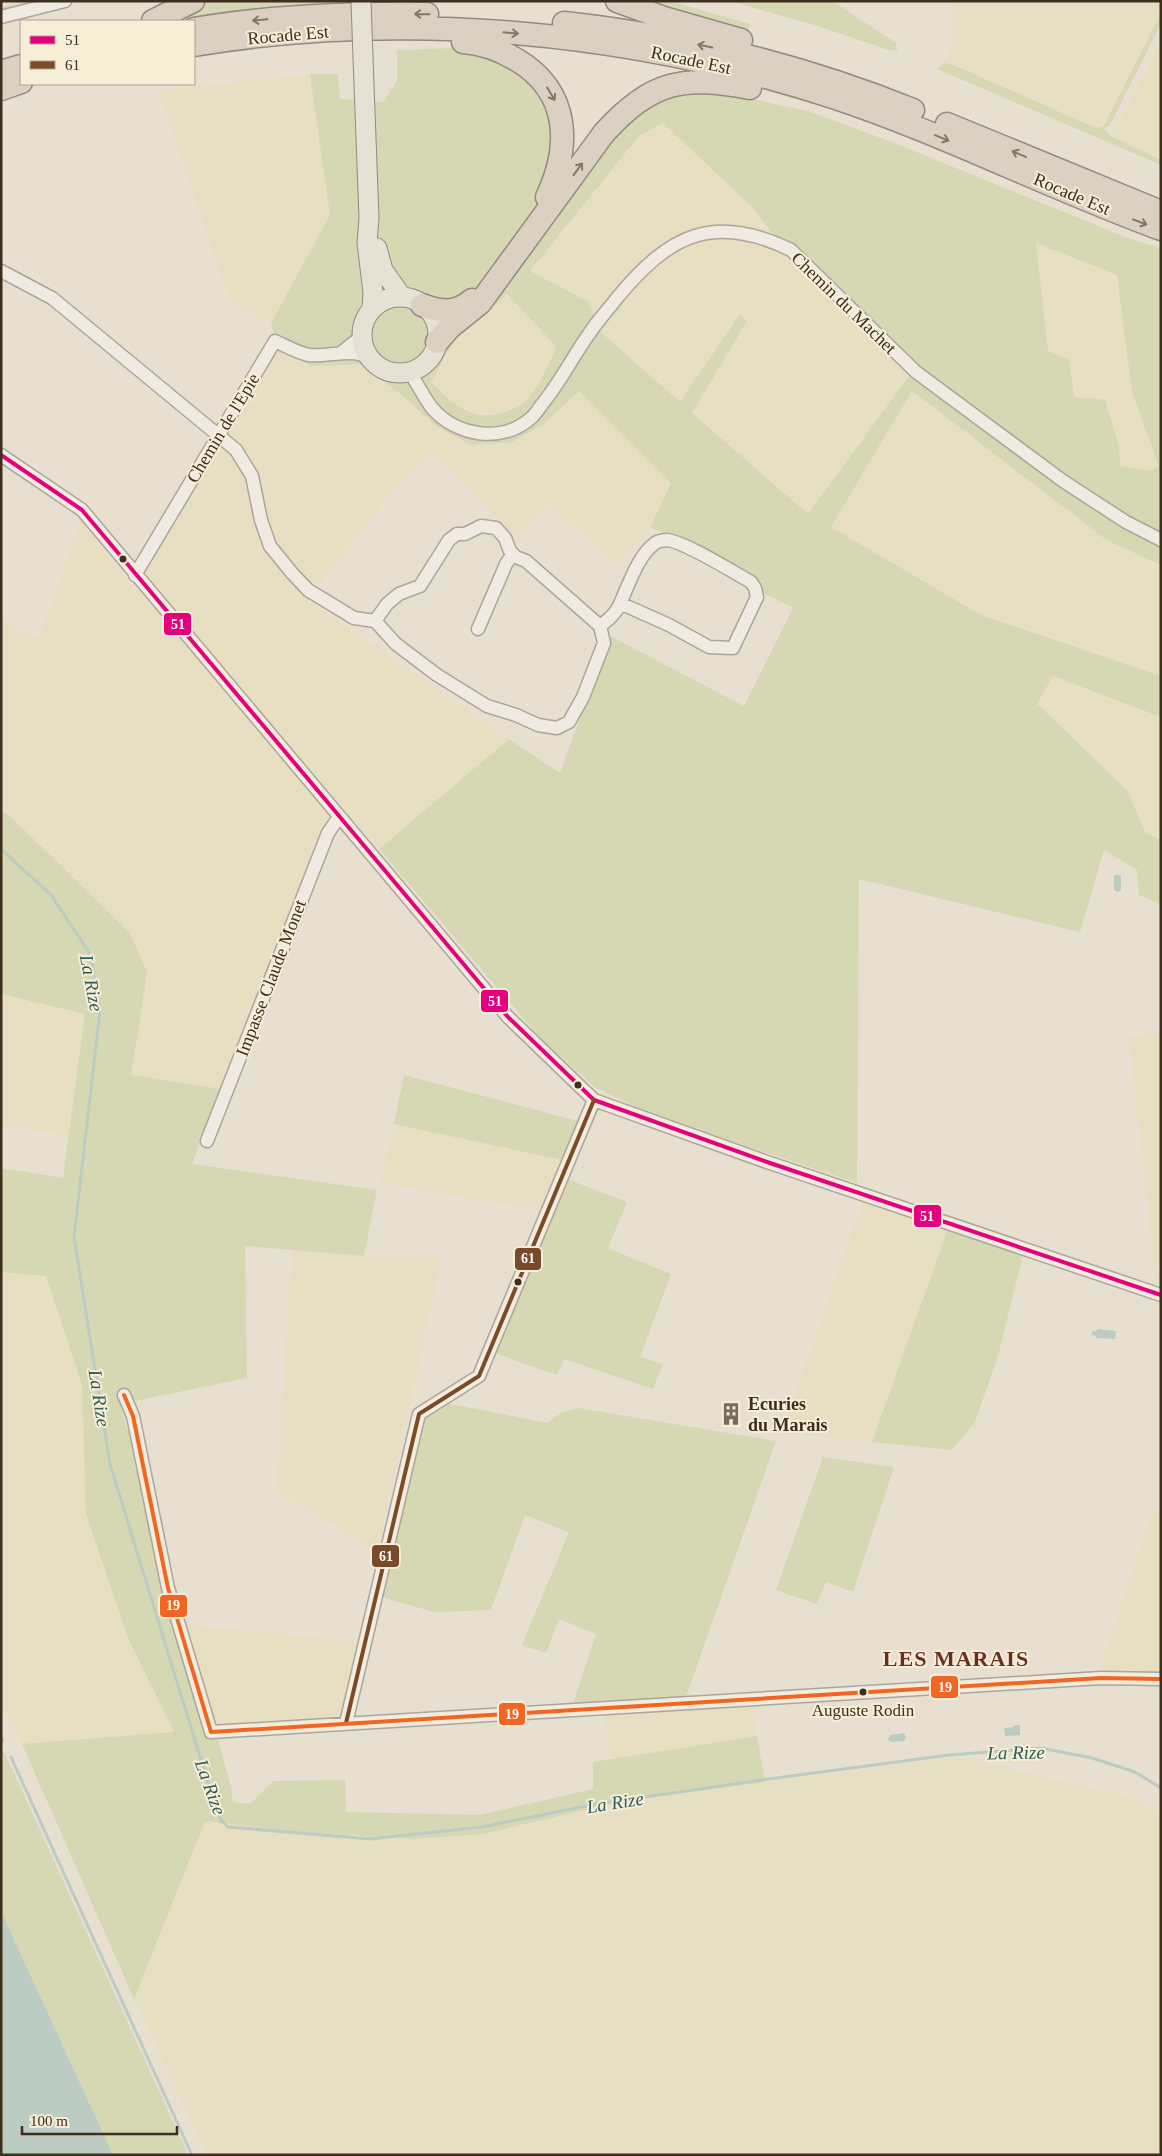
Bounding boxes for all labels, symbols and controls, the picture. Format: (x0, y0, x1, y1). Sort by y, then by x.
one-way arrow (414, 9, 430, 19)
one-way arrow (252, 16, 268, 25)
legend (20, 20, 195, 85)
street label: Rocade Est (247, 21, 329, 49)
one-way arrow (502, 28, 518, 38)
text: 51 (65, 32, 80, 48)
one-way arrow (697, 41, 713, 51)
street label: Rocade Est (649, 42, 733, 78)
text: 61 (65, 57, 80, 73)
one-way arrow (546, 86, 556, 100)
one-way arrow (934, 134, 949, 144)
one-way arrow (1012, 148, 1027, 158)
one-way arrow (573, 162, 583, 176)
street label: Rocade Est (1031, 169, 1113, 219)
one-way arrow (1132, 217, 1147, 227)
street label: Chemin du Machet (787, 248, 901, 358)
street label: Chemin de l'Epie (182, 370, 264, 486)
unlabelled marker (118, 554, 128, 564)
line badge: 51 (163, 612, 192, 636)
text: 51 (171, 617, 185, 632)
street label: Impasse Claude Monet (232, 897, 310, 1059)
water label: La Rize (76, 952, 107, 1013)
line badge: 51 (480, 989, 509, 1013)
text: 51 (488, 994, 502, 1009)
unlabelled marker (573, 1080, 583, 1090)
line badge: 51 (913, 1204, 942, 1228)
text: 51 (920, 1209, 934, 1224)
line badge: 61 (514, 1247, 542, 1271)
text: 61 (521, 1251, 535, 1266)
unlabelled marker (513, 1277, 523, 1287)
water label: La Rize (84, 1367, 114, 1428)
place label: Ecuries du Marais (748, 1394, 828, 1435)
building icon: Ecuries du Marais (718, 1401, 744, 1427)
line badge: 61 (371, 1544, 400, 1568)
text: 61 (379, 1549, 393, 1564)
line badge: 19 (159, 1594, 188, 1618)
text: 19 (166, 1598, 180, 1613)
district label: LES MARAIS (883, 1646, 1029, 1671)
line badge: 19 (930, 1675, 959, 1699)
text: 19 (938, 1680, 952, 1695)
marker: Auguste Rodin (858, 1687, 868, 1697)
place label: Auguste Rodin (812, 1701, 915, 1720)
line badge: 19 (498, 1702, 526, 1726)
text: 19 (505, 1707, 519, 1722)
water label: La Rize (986, 1741, 1045, 1764)
water label: La Rize (190, 1756, 230, 1818)
water label: La Rize (584, 1788, 645, 1818)
scale bar (22, 2104, 178, 2136)
text: 100 m (30, 2113, 68, 2129)

